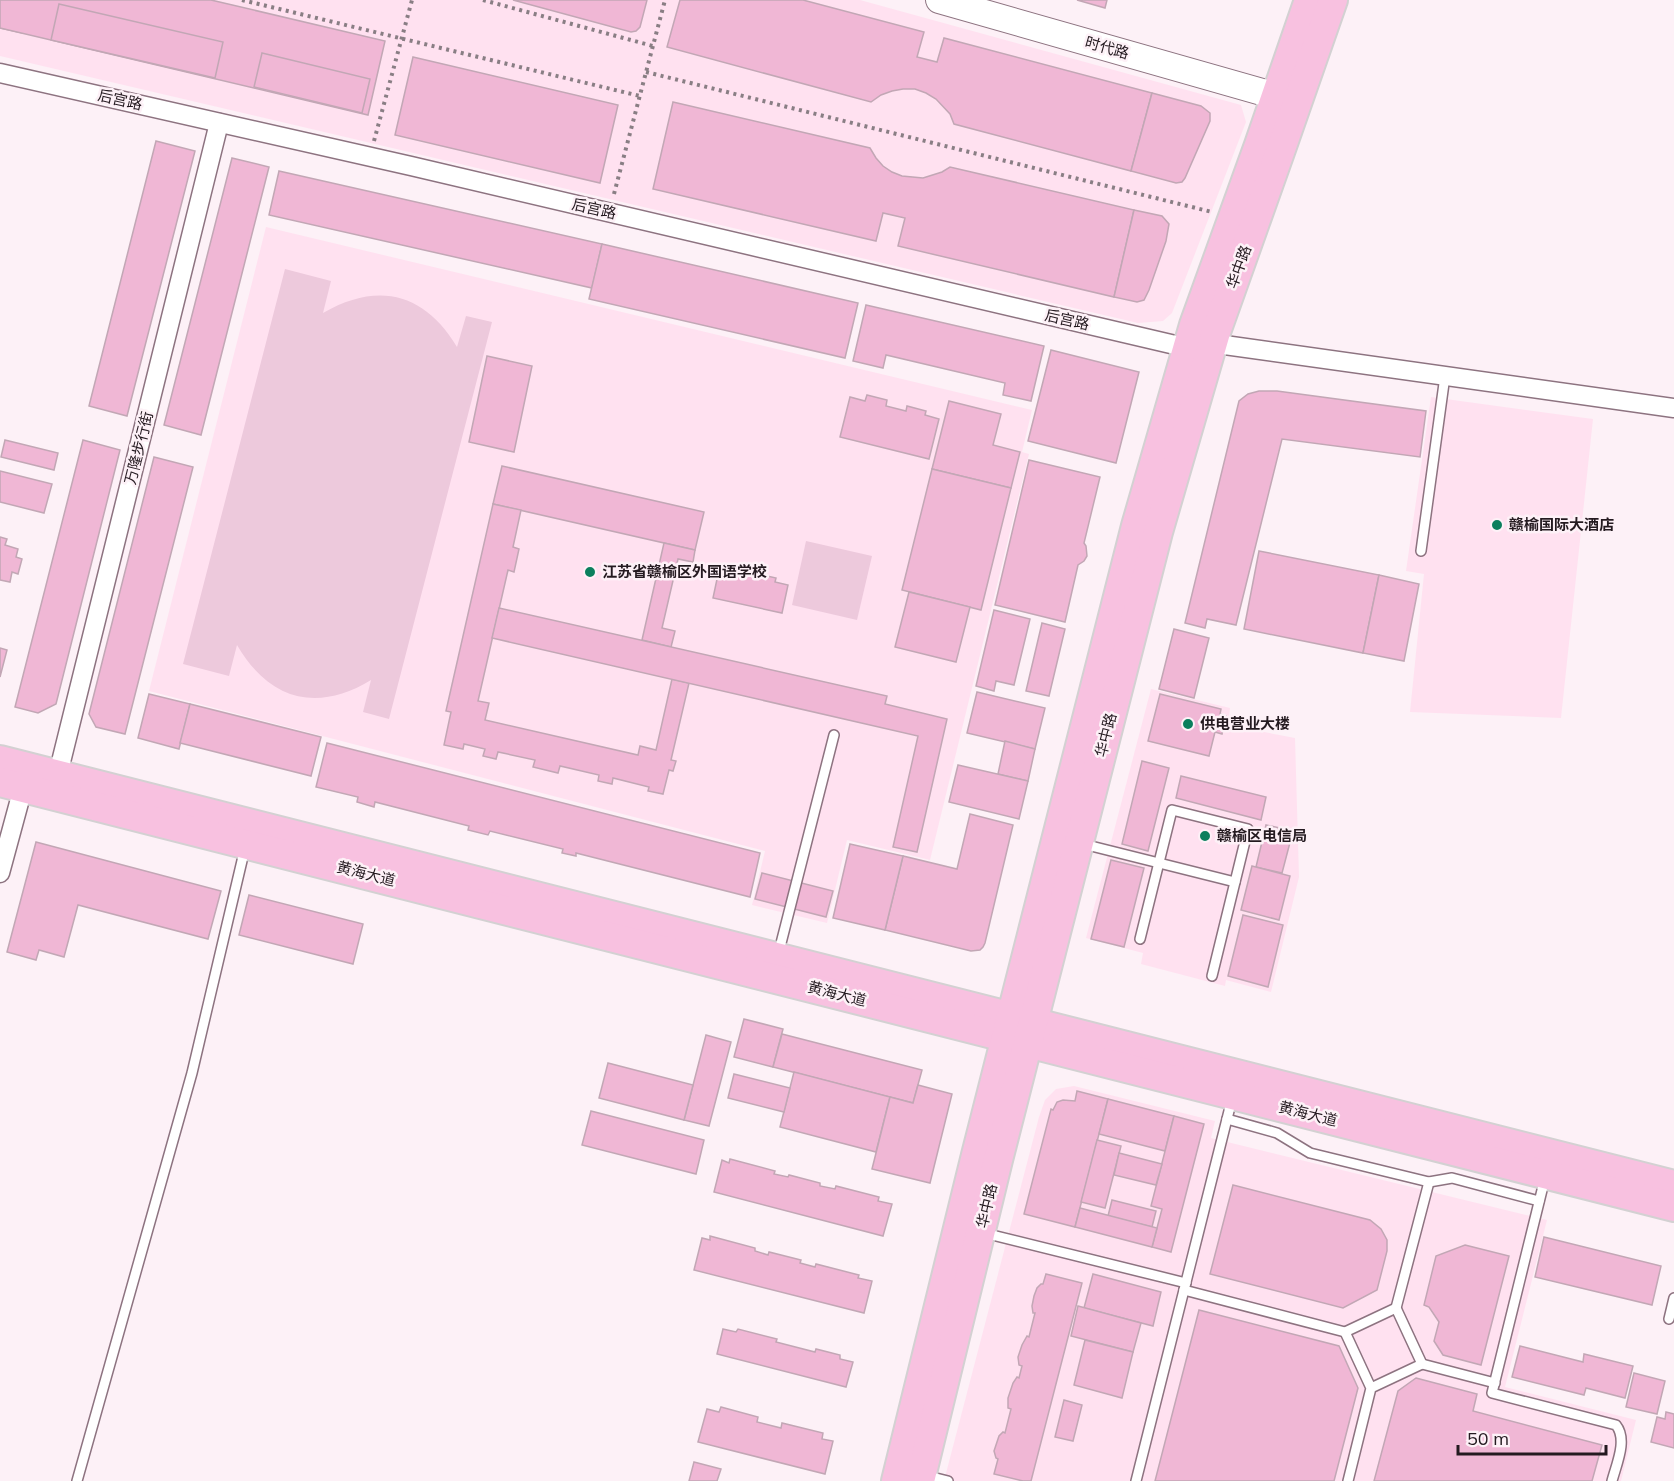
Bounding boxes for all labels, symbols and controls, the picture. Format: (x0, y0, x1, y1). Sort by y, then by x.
street label: 时代路 (1083, 32, 1131, 63)
street label: 后宫路 (96, 85, 144, 114)
street label: 后宫路 (570, 194, 618, 223)
street label: 华中路 (1222, 242, 1255, 291)
street label: 后宫路 (1043, 305, 1091, 334)
street label: 万隆步行街 (120, 409, 157, 487)
place label: 赣榆国际大酒店 (1509, 515, 1614, 534)
marker: 赣榆国际大酒店 (1490, 518, 1504, 532)
place label: 江苏省赣榆区外国语学校 (602, 562, 767, 581)
marker: 江苏省赣榆区外国语学校 (583, 565, 597, 579)
street label: 华中路 (1091, 711, 1120, 759)
place label: 供电营业大楼 (1200, 714, 1290, 733)
marker: 供电营业大楼 (1181, 717, 1195, 731)
place label: 赣榆区电信局 (1217, 826, 1307, 845)
marker: 赣榆区电信局 (1198, 829, 1212, 843)
street label: 黄海大道 (335, 857, 398, 890)
street label: 黄海大道 (806, 977, 869, 1010)
street label: 黄海大道 (1277, 1097, 1340, 1130)
street label: 华中路 (972, 1182, 1001, 1230)
scale bar (1458, 1418, 1606, 1456)
text: 50 m (1467, 1427, 1509, 1450)

